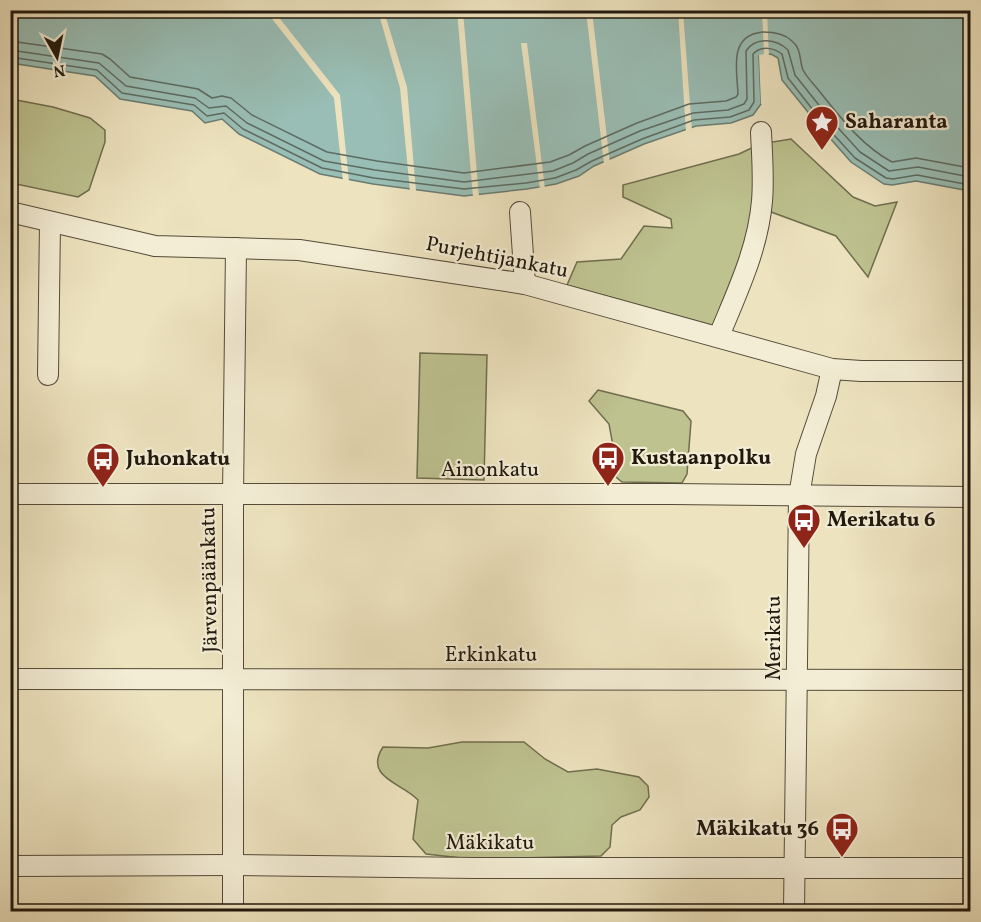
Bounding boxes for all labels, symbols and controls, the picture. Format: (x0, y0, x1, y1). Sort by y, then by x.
north arrow (27, 27, 87, 87)
text: N (51, 58, 66, 82)
place icon: Saharanta (804, 104, 840, 151)
place label: Saharanta (845, 108, 948, 137)
street label: Purjehtijankatu (423, 230, 571, 286)
bus stop icon: Kustaanpolku (590, 440, 626, 487)
bus stop icon: Juhonkatu (85, 441, 121, 488)
place label: Kustaanpolku (631, 444, 771, 473)
place label: Juhonkatu (125, 445, 230, 474)
street label: Ainonkatu (441, 456, 539, 485)
bus stop icon: Merikatu 6 (786, 502, 822, 549)
place label: Merikatu 6 (827, 506, 935, 535)
street label: Järvenpäänkatu (194, 507, 226, 653)
street label: Merikatu (760, 595, 789, 681)
street label: Erkinkatu (445, 641, 537, 670)
bus stop icon: Mäkikatu 36 (824, 811, 860, 858)
place label: Mäkikatu 36 (696, 815, 819, 844)
street label: Mäkikatu (446, 829, 534, 858)

